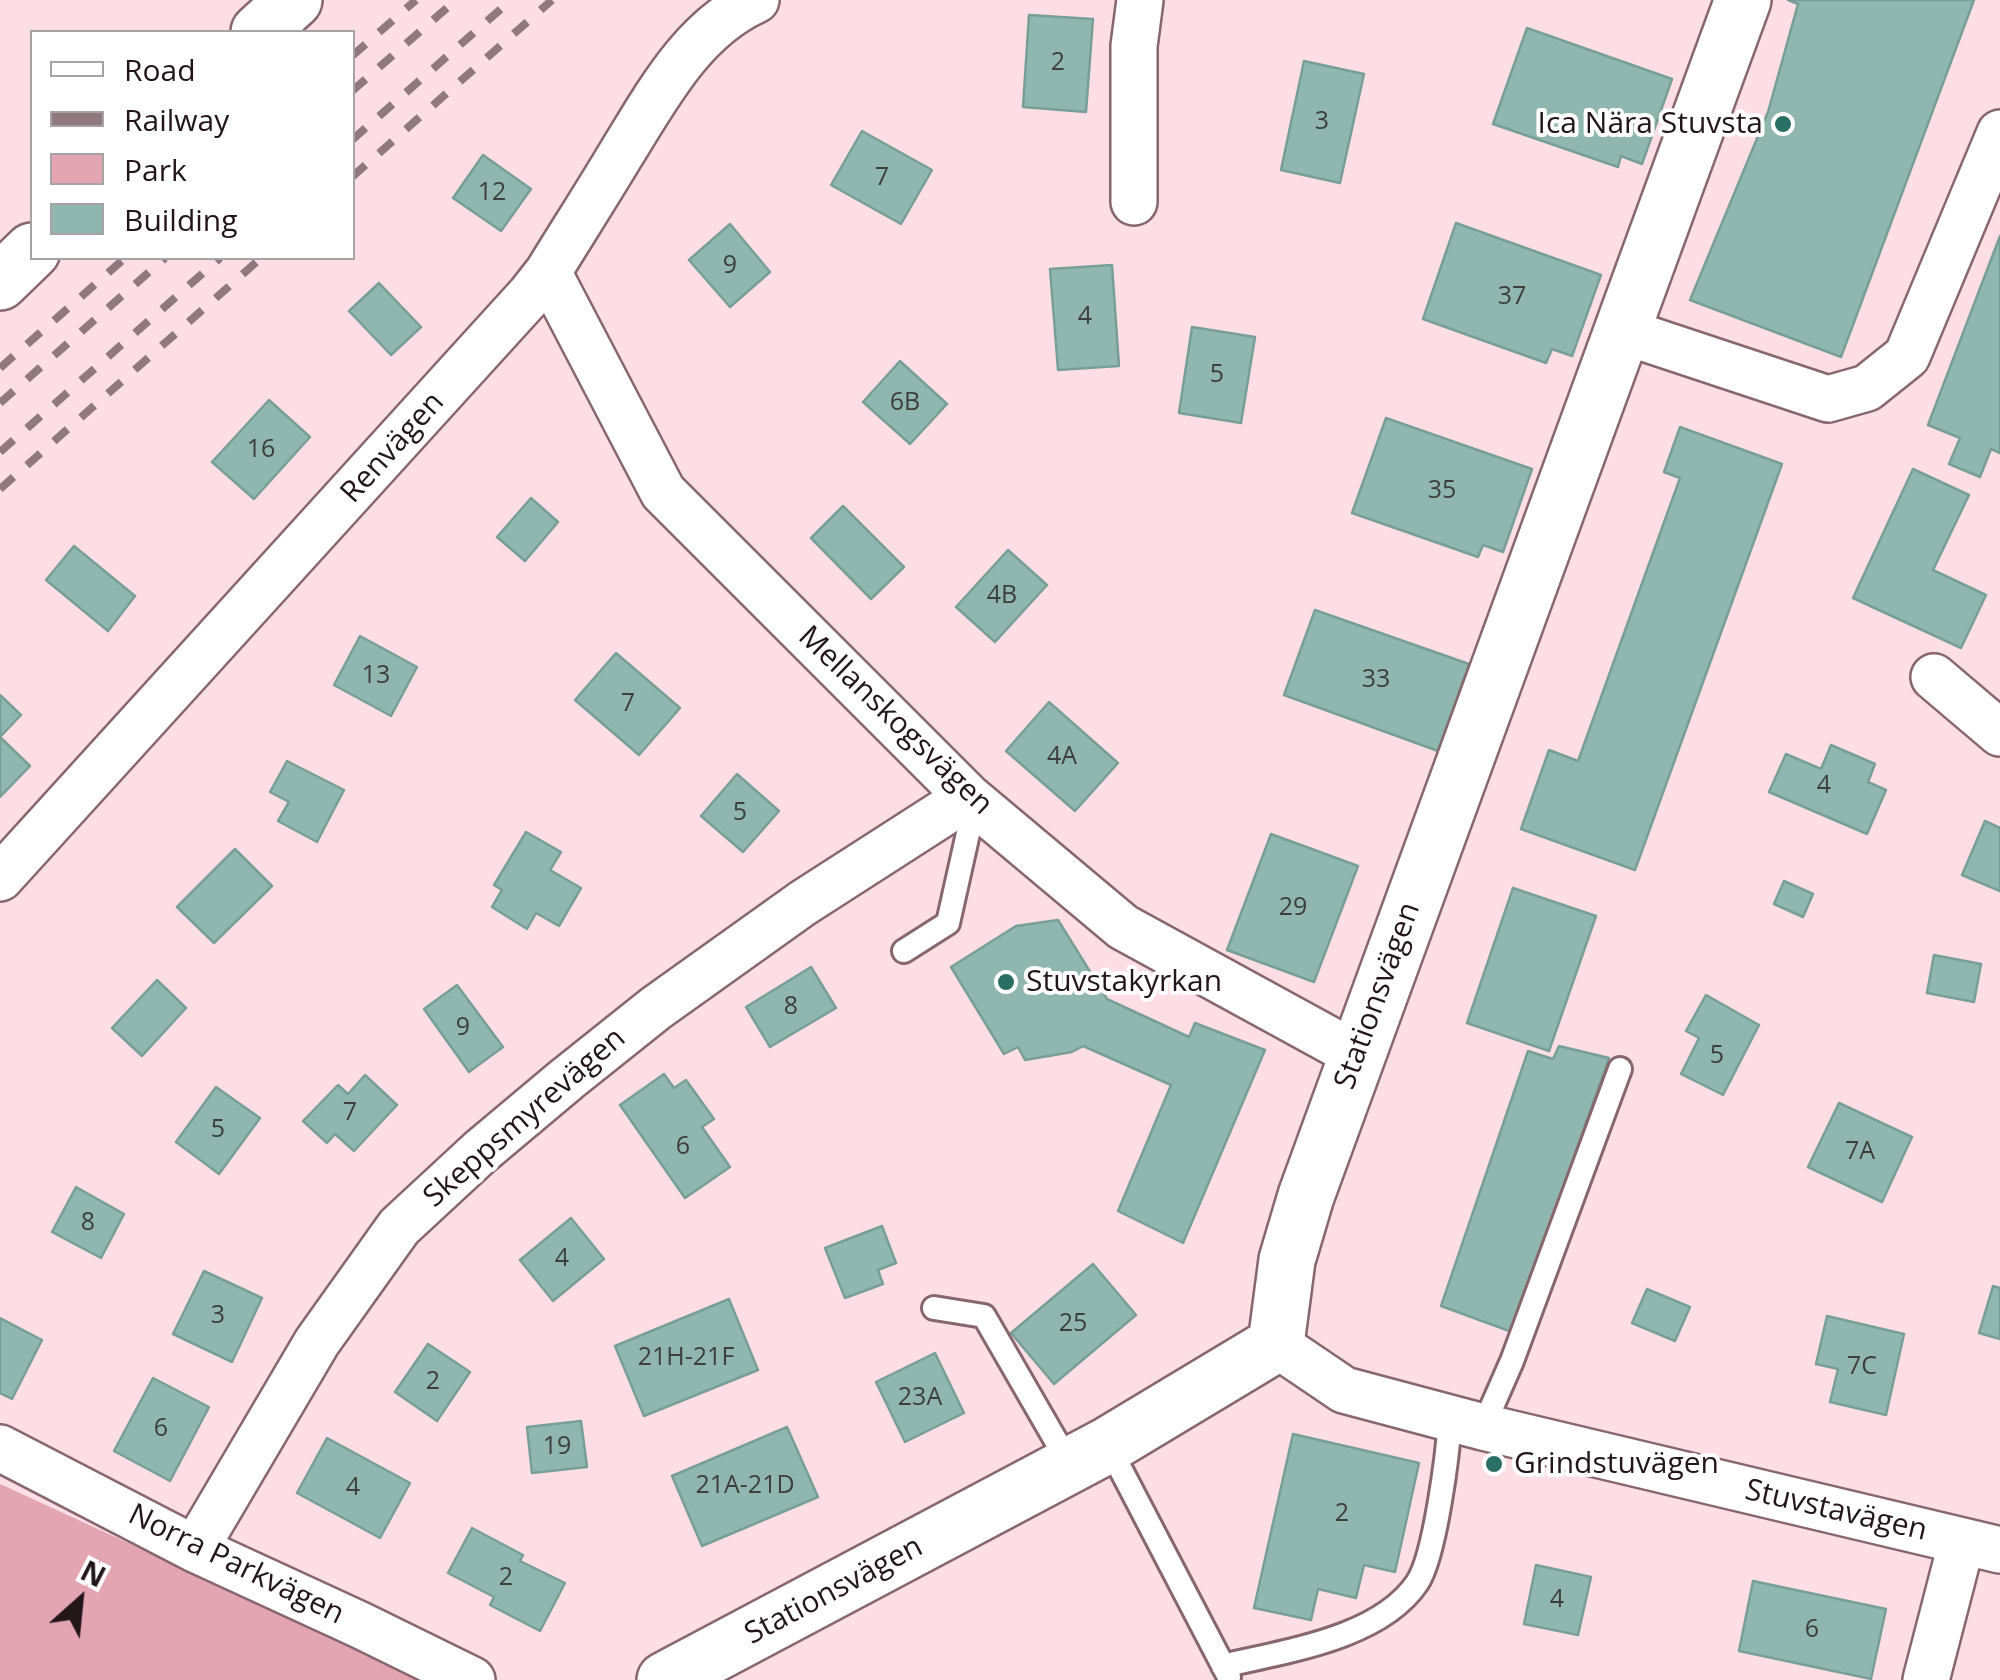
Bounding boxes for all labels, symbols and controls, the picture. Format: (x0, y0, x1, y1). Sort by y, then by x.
legend (30, 30, 355, 260)
house number: 2 (1051, 48, 1065, 78)
text: Road (124, 49, 196, 90)
text: Railway (124, 99, 229, 140)
place label: Ica Nära Stuvsta (1538, 106, 1763, 142)
house number: 3 (1315, 107, 1329, 137)
marker: Ica Nära Stuvsta (1772, 113, 1794, 135)
text: Park (124, 149, 187, 190)
house number: 7 (875, 163, 889, 193)
house number: 12 (478, 178, 506, 208)
text: Building (124, 199, 238, 240)
house number: 9 (723, 251, 737, 281)
house number: 37 (1498, 282, 1526, 312)
house number: 4 (1078, 302, 1092, 332)
house number: 5 (1210, 360, 1224, 390)
street label: Renvägen (334, 385, 452, 511)
house number: 6B (890, 388, 920, 418)
house number: 16 (247, 435, 275, 465)
house number: 35 (1428, 476, 1456, 506)
house number: 4B (987, 581, 1017, 611)
street label: Mellanskogsvägen (790, 619, 1000, 823)
house number: 13 (362, 661, 390, 691)
house number: 33 (1362, 665, 1390, 695)
house number: 7 (621, 689, 635, 719)
house number: 4A (1047, 742, 1077, 772)
house number: 4 (1817, 771, 1831, 801)
house number: 5 (733, 798, 747, 828)
house number: 29 (1279, 893, 1307, 923)
street label: Stationsvägen (1328, 898, 1428, 1094)
place label: Stuvstakyrkan (1026, 964, 1222, 1000)
marker: Stuvstakyrkan (995, 971, 1017, 993)
house number: 8 (784, 992, 798, 1022)
house number: 9 (456, 1013, 470, 1043)
street label: Skeppsmyrevägen (417, 1021, 633, 1215)
house number: 5 (1710, 1041, 1724, 1071)
house number: 7 (343, 1098, 357, 1128)
house number: 5 (211, 1115, 225, 1145)
house number: 6 (676, 1132, 690, 1162)
house number: 7A (1845, 1137, 1875, 1167)
house number: 8 (81, 1208, 95, 1238)
house number: 4 (555, 1244, 569, 1274)
house number: 3 (211, 1301, 225, 1331)
house number: 25 (1059, 1309, 1087, 1339)
house number: 21H-21F (638, 1343, 734, 1373)
house number: 7C (1847, 1352, 1877, 1382)
house number: 2 (426, 1367, 440, 1397)
house number: 23A (898, 1383, 942, 1413)
house number: 6 (154, 1414, 168, 1444)
house number: 19 (543, 1432, 571, 1462)
place label: Grindstuvägen (1514, 1446, 1719, 1482)
marker: Grindstuvägen (1483, 1453, 1505, 1475)
house number: 21A-21D (695, 1471, 795, 1501)
house number: 4 (346, 1473, 360, 1503)
street label: Stuvstavägen (1742, 1473, 1930, 1549)
street label: Norra Parkvägen (122, 1497, 350, 1633)
house number: 2 (1335, 1499, 1349, 1529)
street label: Stationsvägen (739, 1529, 929, 1653)
north arrow (30, 1550, 130, 1650)
text: N (75, 1551, 112, 1595)
house number: 2 (499, 1563, 513, 1593)
house number: 4 (1550, 1585, 1564, 1615)
house number: 6 (1805, 1615, 1819, 1645)

